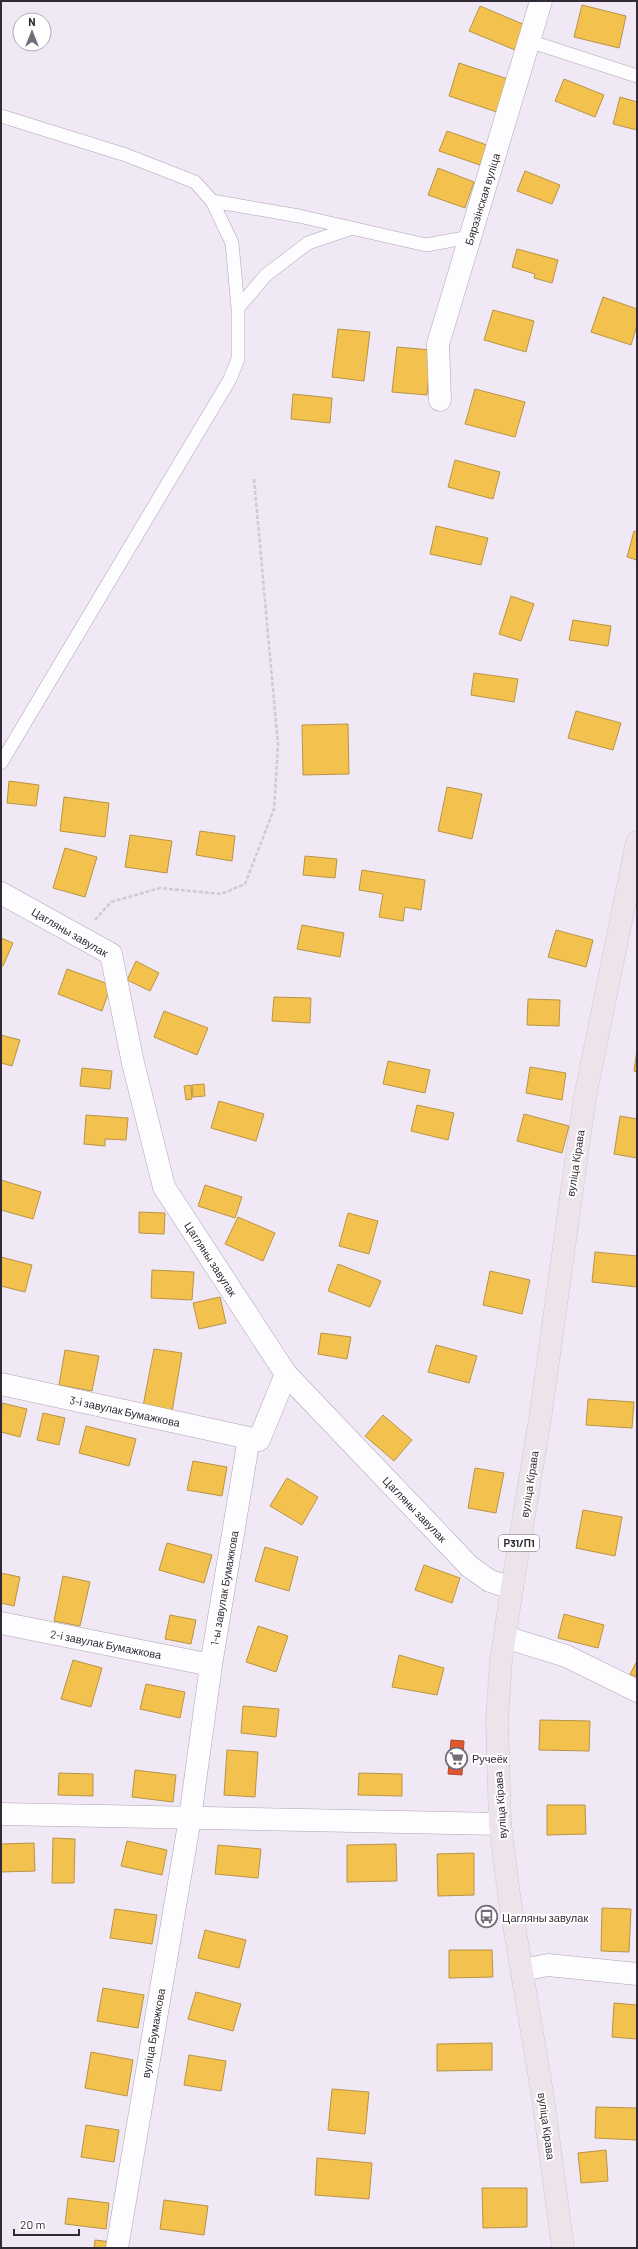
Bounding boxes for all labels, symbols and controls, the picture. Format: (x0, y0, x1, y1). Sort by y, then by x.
north arrow (12, 12, 52, 52)
text: N (28, 15, 36, 28)
street label: Бярэзінская вуліца (462, 151, 502, 246)
street label: Цагляны завулак (29, 905, 111, 959)
street label: вуліца Кірава (563, 1128, 587, 1197)
street label: Цагляны завулак (182, 1219, 240, 1299)
street label: 3-і завулак Бумажкова (69, 1393, 182, 1429)
street label: вуліца Кірава (517, 1449, 541, 1518)
street label: Цагляны завулак (380, 1473, 450, 1545)
street label: 1-ы завулак Бумажкова (208, 1529, 241, 1646)
road number: Р31/П1 (499, 1535, 539, 1551)
street label: 2-і завулак Бумажкова (49, 1627, 163, 1661)
supermarket icon: Ручеёк (443, 1745, 469, 1771)
place label: Ручеёк (472, 1752, 508, 1765)
street label: вуліца Кірава (491, 1770, 509, 1839)
bus stop icon: Цагляны завулак (473, 1904, 499, 1930)
place label: Цагляны завулак (502, 1911, 588, 1924)
street label: вуліца Бумажкова (139, 1986, 167, 2079)
street label: вуліца Кірава (536, 2092, 558, 2161)
scale bar (14, 2211, 79, 2237)
text: 20 m (20, 2217, 46, 2231)

